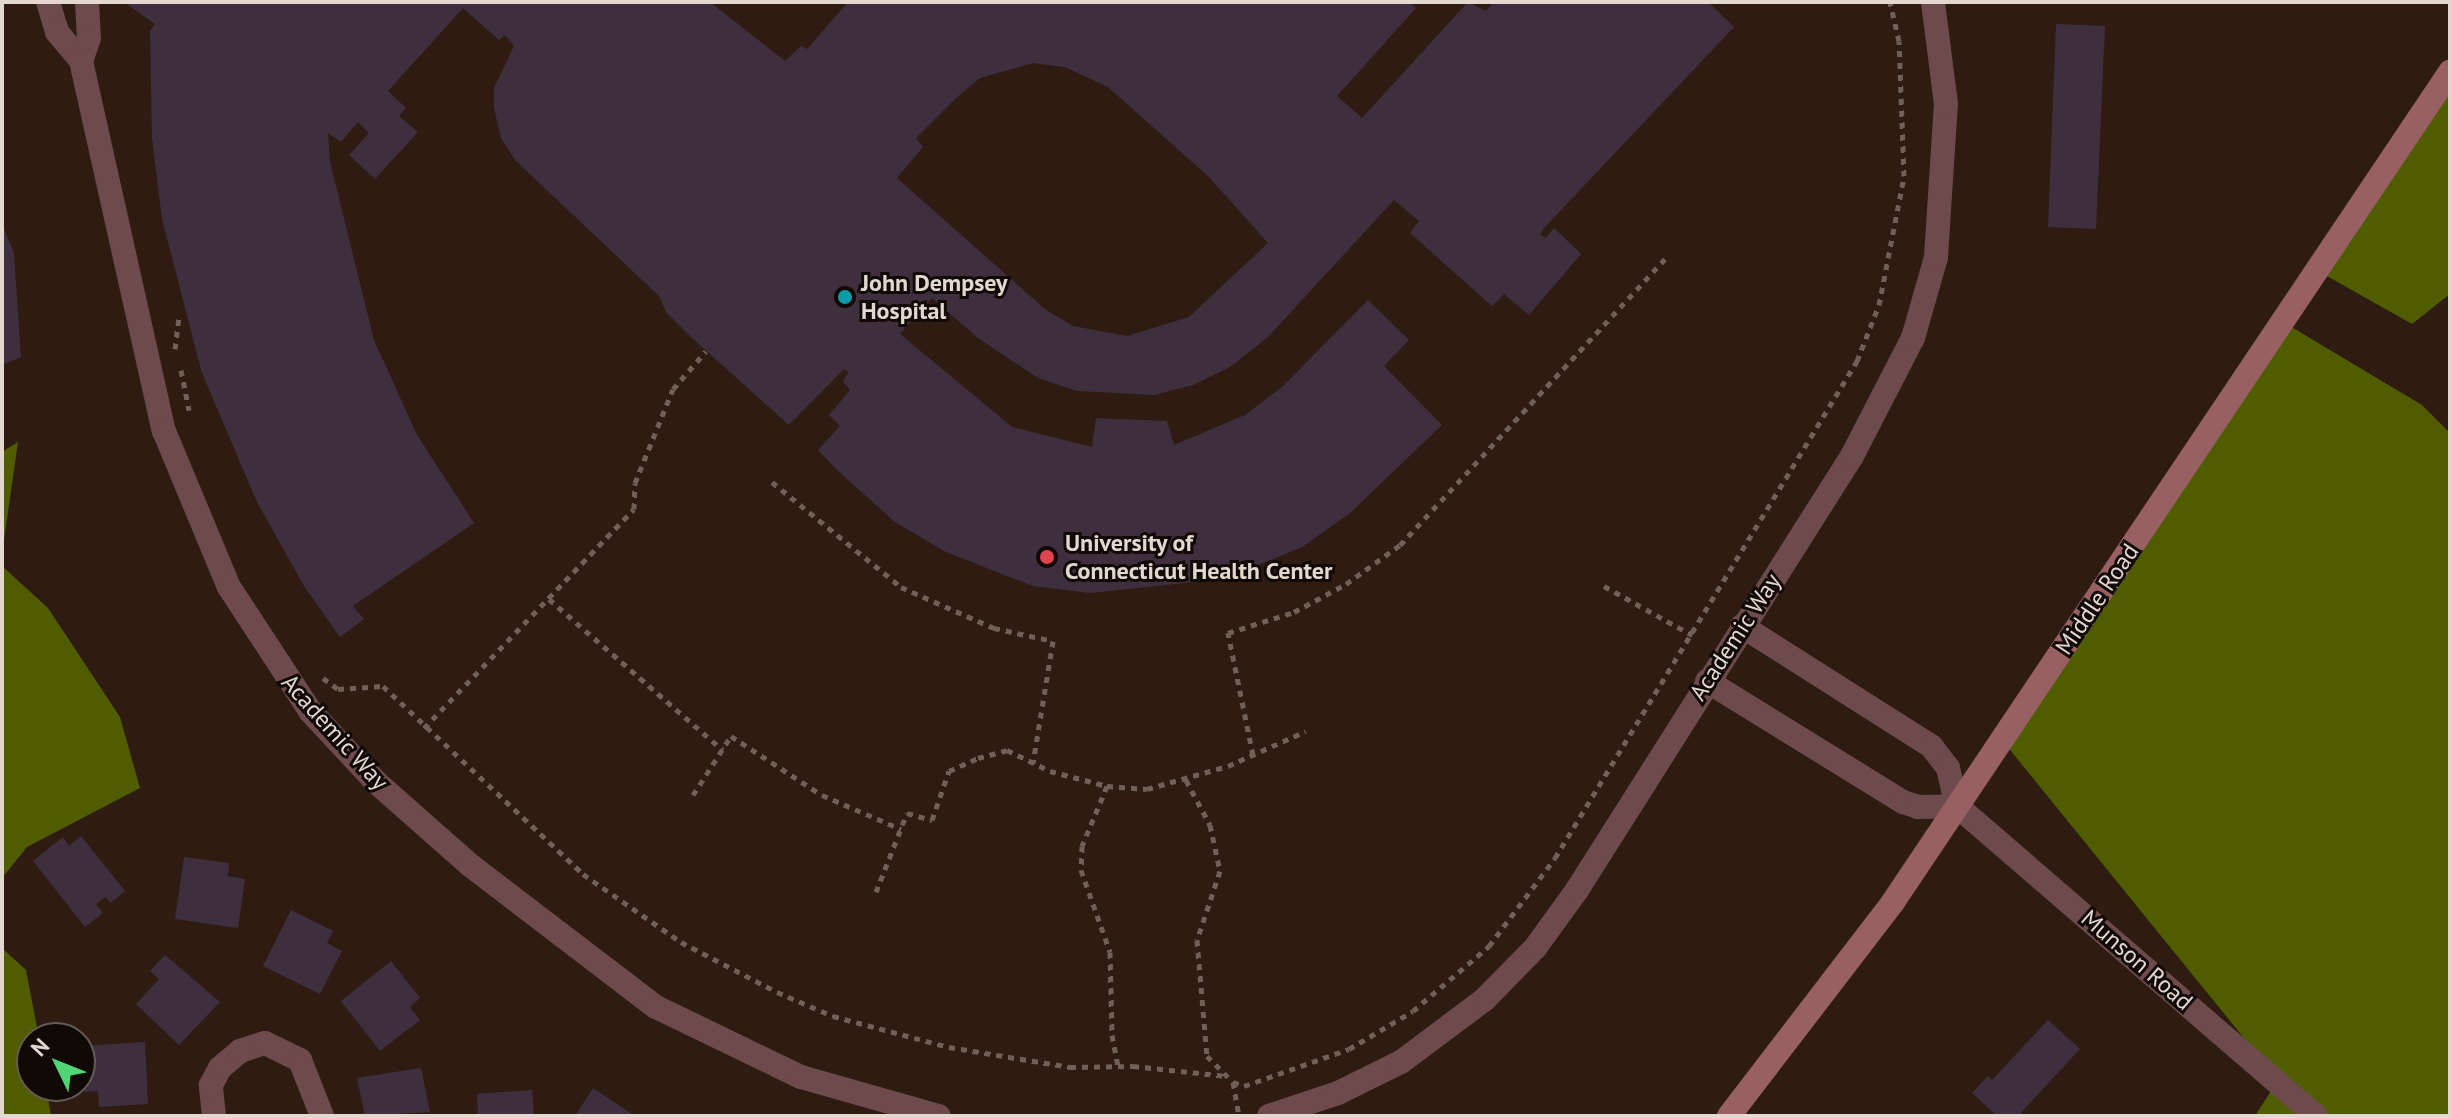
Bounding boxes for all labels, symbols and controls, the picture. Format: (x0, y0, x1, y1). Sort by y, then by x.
place label: John Dempsey Hospital (861, 269, 1008, 325)
marker: John Dempsey Hospital (836, 288, 854, 306)
place label: University of Connecticut Health Center (1065, 529, 1333, 585)
street label: Middle Road (2049, 538, 2145, 660)
marker: University of Connecticut Health Center (1036, 546, 1058, 568)
street label: Academic Way (1683, 568, 1787, 706)
street label: Academic Way (275, 668, 395, 796)
street label: Munson Road (2075, 904, 2199, 1016)
north arrow (16, 1022, 96, 1102)
text: N (25, 1032, 55, 1062)

